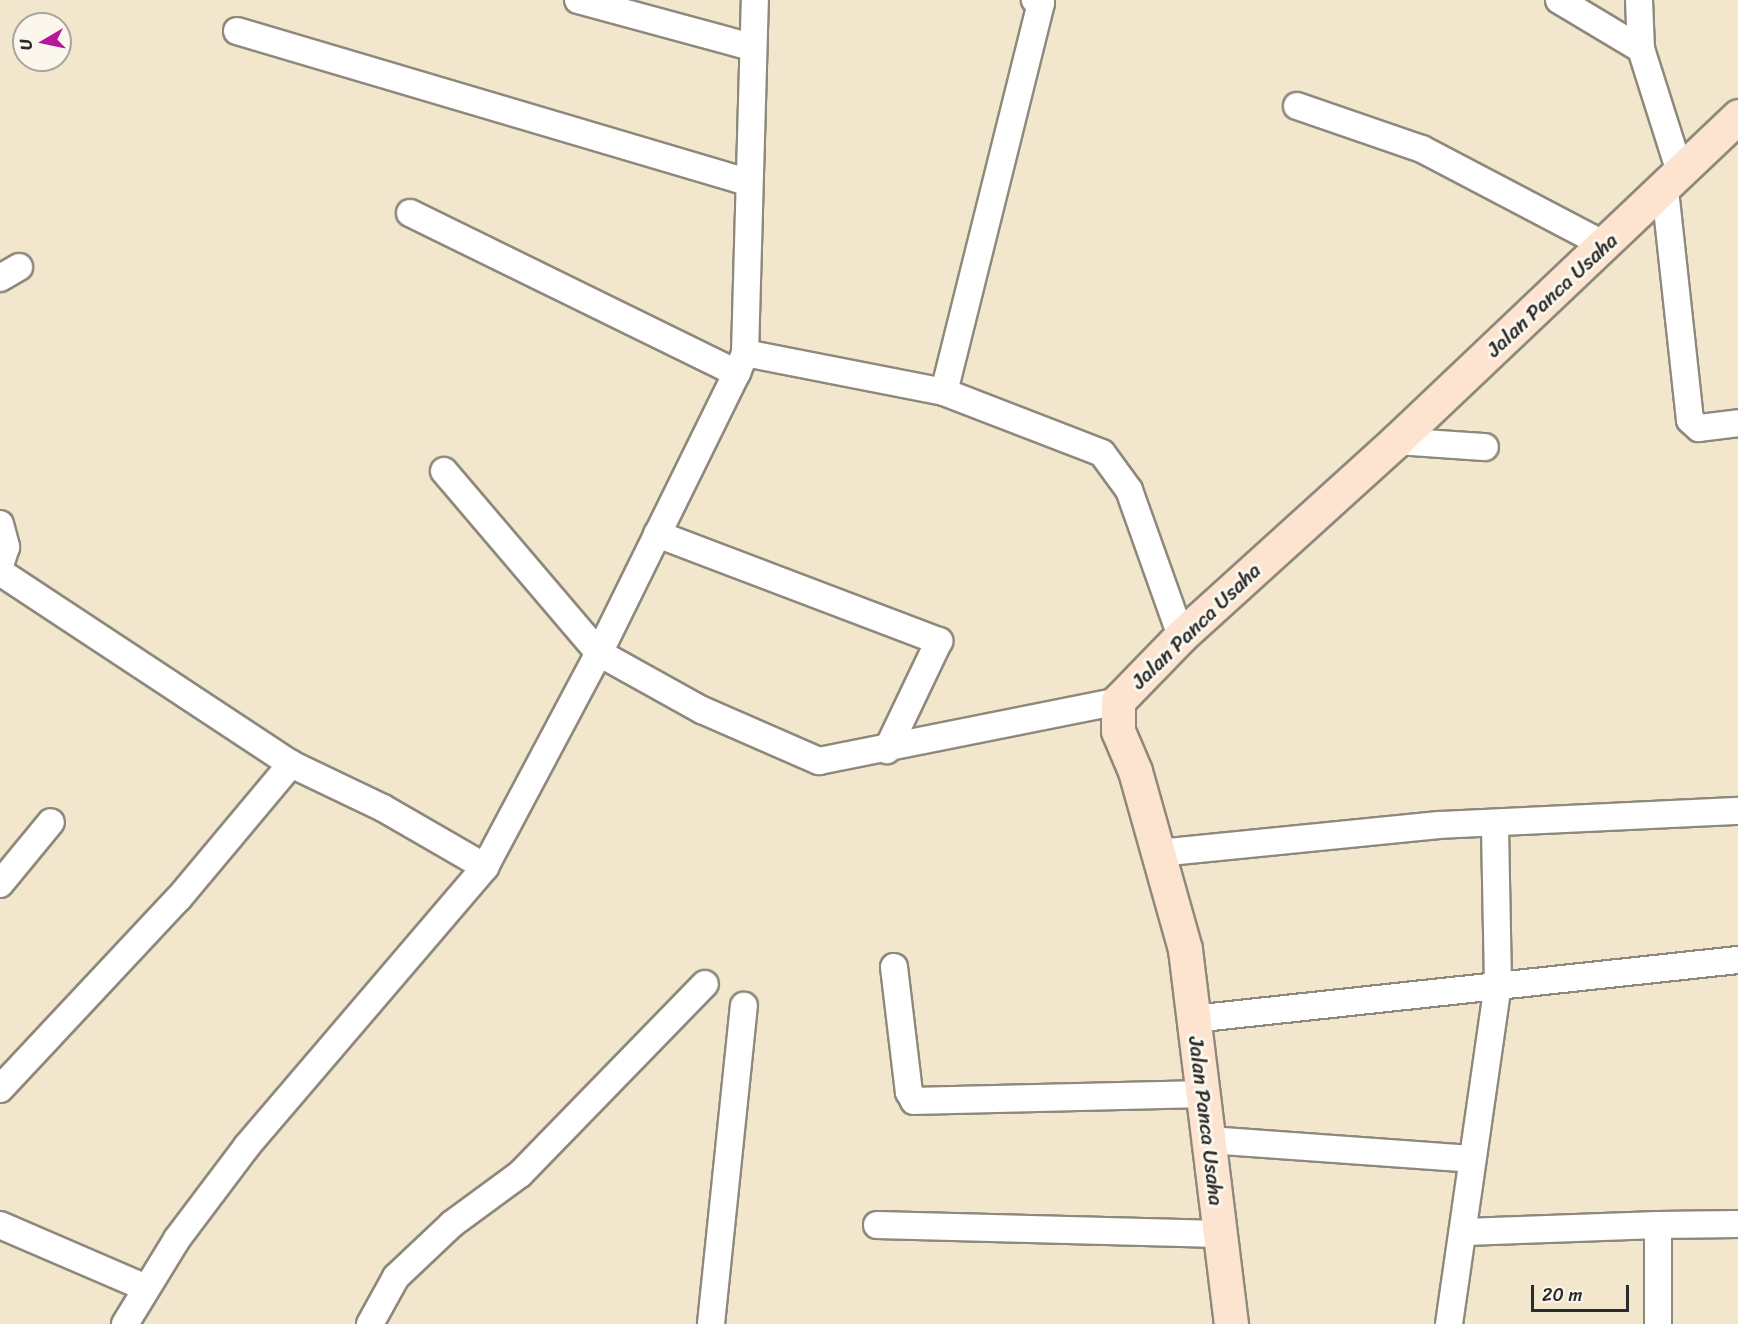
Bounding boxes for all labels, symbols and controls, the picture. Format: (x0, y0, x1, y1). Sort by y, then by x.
north arrow (12, 12, 72, 72)
text: U (11, 37, 41, 52)
street label: Jalan Panca Usaha (1481, 228, 1623, 362)
street label: Jalan Panca Usaha (1126, 558, 1266, 694)
street label: Jalan Panca Usaha (1183, 1035, 1229, 1207)
scale bar (1534, 1273, 1632, 1311)
text: 20 m (1542, 1279, 1582, 1311)

